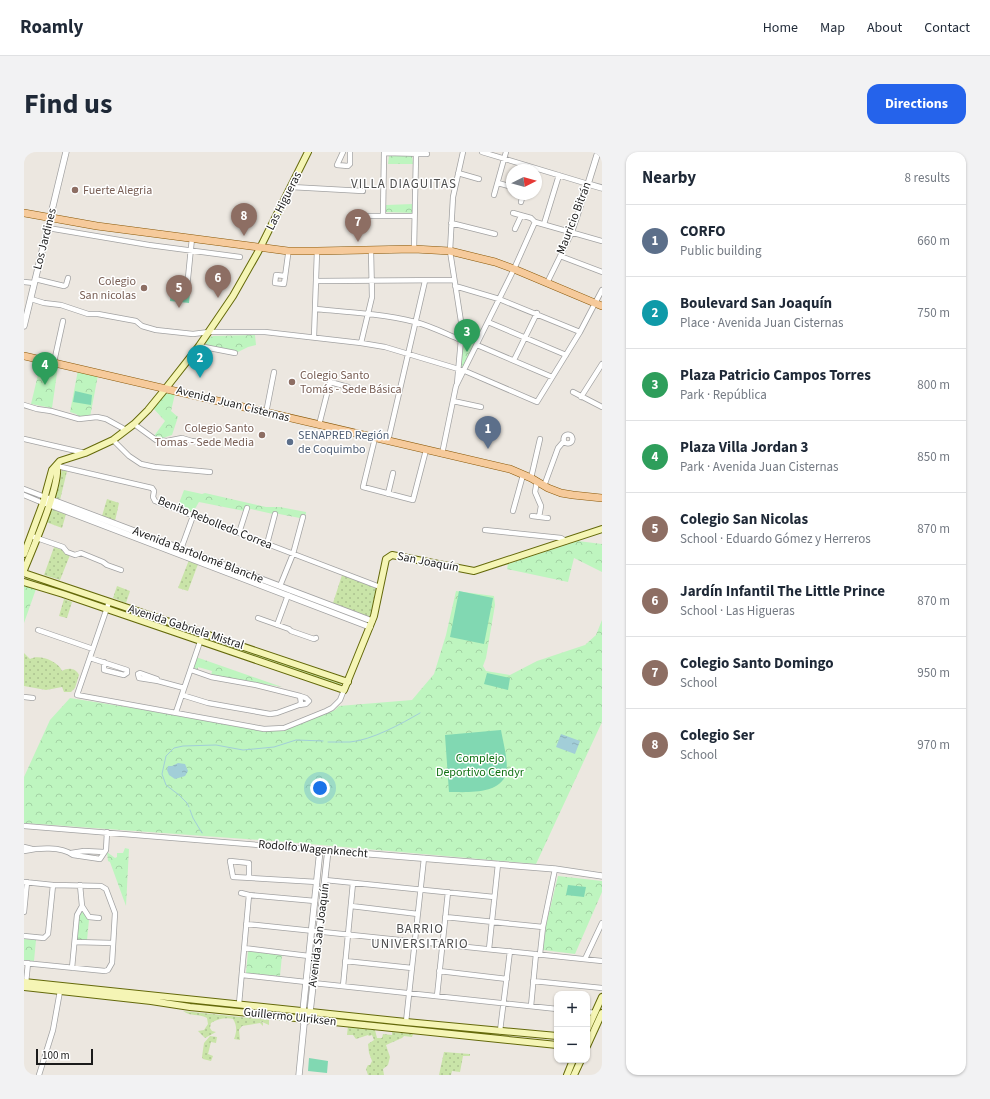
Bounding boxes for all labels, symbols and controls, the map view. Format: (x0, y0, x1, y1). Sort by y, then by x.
text: Roamly (20, 14, 83, 41)
text: Home (763, 18, 798, 38)
text: Map (820, 18, 845, 38)
text: About (867, 18, 902, 38)
text: Contact (924, 18, 970, 38)
text: Find us (24, 84, 112, 124)
button: Directions (867, 84, 966, 124)
north arrow (506, 164, 542, 200)
text: Nearby (642, 166, 696, 190)
street label: Las Higueras (262, 169, 306, 233)
text: 8 results (905, 169, 950, 187)
district label: VILLA DIAGUITAS (351, 175, 457, 193)
street label: Mauricio Bitrán (552, 179, 596, 257)
place label: Fuerte Alegria (83, 182, 152, 199)
marker: Fuerte Alegria (70, 185, 80, 195)
pin: 8 (231, 203, 257, 236)
street label: Los Jardines (29, 207, 61, 271)
pin: 7 (345, 209, 371, 242)
text: CORFO (680, 221, 726, 242)
text: 1 (652, 232, 658, 250)
text: 660 m (917, 232, 950, 250)
text: Public building (680, 242, 762, 260)
pin: 6 (205, 265, 231, 298)
place label: Colegio San nicolas (79, 273, 136, 304)
pin: 5 (166, 275, 192, 308)
marker: Colegio San nicolas (139, 283, 149, 293)
text: Boulevard San Joaquín (680, 293, 832, 314)
text: 2 (652, 304, 658, 322)
text: 750 m (917, 304, 950, 322)
text: Place · Avenida Juan Cisternas (680, 314, 844, 332)
pin: 3 (454, 319, 480, 352)
pin: 2 (187, 345, 213, 378)
pin: 4 (32, 352, 58, 385)
text: Plaza Patricio Campos Torres (680, 365, 871, 386)
place label: Colegio Santo Tomás - Sede Básica (300, 367, 402, 398)
text: 3 (652, 376, 658, 394)
text: 800 m (917, 376, 950, 394)
marker: Colegio Santo Tomás - Sede Básica (287, 377, 297, 387)
street label: Avenida Juan Cisternas (175, 382, 291, 426)
text: Park · República (680, 386, 767, 404)
pin: 1 (475, 416, 501, 449)
place label: Colegio Santo Tomas - Sede Media (155, 420, 254, 451)
place label: SENAPRED Región de Coquimbo (298, 427, 389, 458)
marker: Colegio Santo Tomas - Sede Media (257, 430, 267, 440)
marker: SENAPRED Región de Coquimbo (285, 437, 295, 447)
text: Plaza Villa Jordan 3 (680, 437, 808, 458)
text: 4 (652, 448, 658, 466)
text: 850 m (917, 448, 950, 466)
text: Park · Avenida Juan Cisternas (680, 458, 839, 476)
street label: Benito Rebolledo Correa (155, 492, 275, 554)
text: Colegio San Nicolas (680, 509, 808, 530)
text: 5 (652, 520, 658, 538)
text: 870 m (917, 520, 950, 538)
street label: Avenida Bartolomé Blanche (130, 522, 266, 588)
text: School · Eduardo Gómez y Herreros (680, 530, 871, 548)
street label: San Joaquín (396, 548, 460, 576)
text: Jardín Infantil The Little Prince (680, 581, 885, 602)
text: 6 (652, 592, 658, 610)
text: 870 m (917, 592, 950, 610)
street label: Avenida Gabriela Mistral (126, 600, 246, 654)
text: School · Las Higueras (680, 602, 795, 620)
text: Colegio Santo Domingo (680, 653, 834, 674)
text: 7 (652, 664, 658, 682)
text: 950 m (917, 664, 950, 682)
text: School (680, 674, 717, 692)
text: Colegio Ser (680, 725, 755, 746)
text: 8 (652, 736, 658, 754)
text: 970 m (917, 736, 950, 754)
text: School (680, 746, 717, 764)
park label: Complejo Deportivo Cendyr (436, 750, 525, 781)
your location (310, 778, 330, 798)
street label: Rodolfo Wagenknecht (258, 836, 368, 862)
street label: Avenida San Joaquín (304, 882, 334, 988)
district label: BARRIO UNIVERSITARIO (371, 920, 469, 953)
map controls (554, 991, 590, 1063)
button: + (554, 991, 590, 1027)
street label: Guillermo Ulriksen (243, 1004, 337, 1030)
button: − (554, 1027, 590, 1063)
scale bar (36, 1047, 93, 1066)
text: 100 m (42, 1048, 70, 1063)

